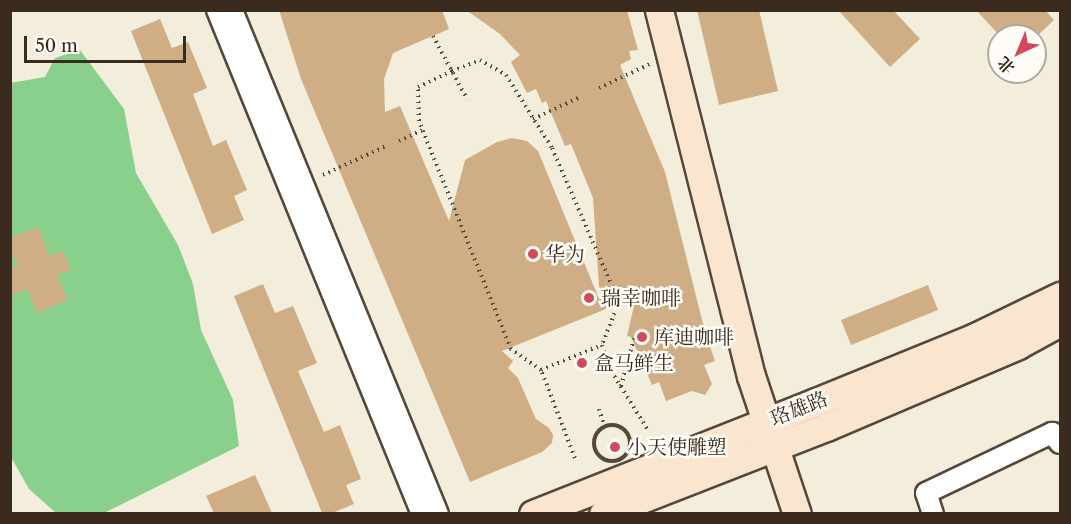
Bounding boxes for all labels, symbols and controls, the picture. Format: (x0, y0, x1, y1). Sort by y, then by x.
scale bar (27, 24, 189, 62)
north arrow (987, 24, 1047, 84)
text: 50 m (35, 35, 78, 57)
text: 北 (993, 53, 1019, 78)
place label: 华为 (545, 242, 585, 266)
marker: 华为 (526, 247, 540, 261)
place label: 瑞幸咖啡 (601, 286, 681, 310)
marker: 瑞幸咖啡 (582, 291, 596, 305)
place label: 库迪咖啡 (654, 325, 734, 349)
marker: 库迪咖啡 (635, 330, 649, 344)
place label: 盒马鲜生 (594, 351, 674, 375)
marker: 盒马鲜生 (575, 356, 589, 370)
street label: 珞雄路 (767, 387, 831, 431)
place label: 小天使雕塑 (627, 435, 727, 459)
marker: 小天使雕塑 (608, 440, 622, 454)

